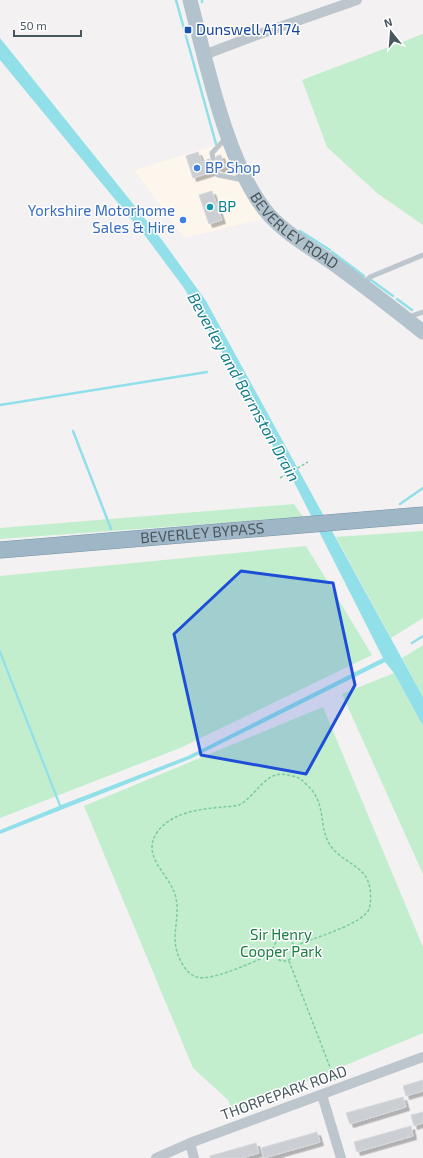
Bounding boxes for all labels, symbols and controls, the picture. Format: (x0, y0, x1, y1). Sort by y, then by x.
scale bar (14, 12, 81, 38)
north arrow (371, 12, 411, 52)
text: N (382, 15, 394, 29)
text: 50 m (20, 18, 47, 32)
place label: Dunswell A1174 (196, 20, 300, 38)
marker: Dunswell A1174 (183, 25, 193, 35)
place label: BP Shop (205, 158, 261, 176)
marker: BP Shop (192, 163, 202, 173)
street label: BEVERLEY ROAD (247, 188, 342, 272)
place label: BP (218, 197, 236, 215)
place label: Yorkshire Motorhome Sales & Hire (28, 201, 175, 236)
marker: BP (205, 202, 215, 212)
marker: Yorkshire Motorhome Sales & Hire (178, 215, 188, 225)
water label: Beverley and Barmston Drain (184, 289, 304, 485)
street label: BEVERLEY BYPASS (140, 518, 265, 546)
park label: Sir Henry Cooper Park (240, 925, 322, 960)
street label: THORPEPARK ROAD (218, 1061, 349, 1123)

